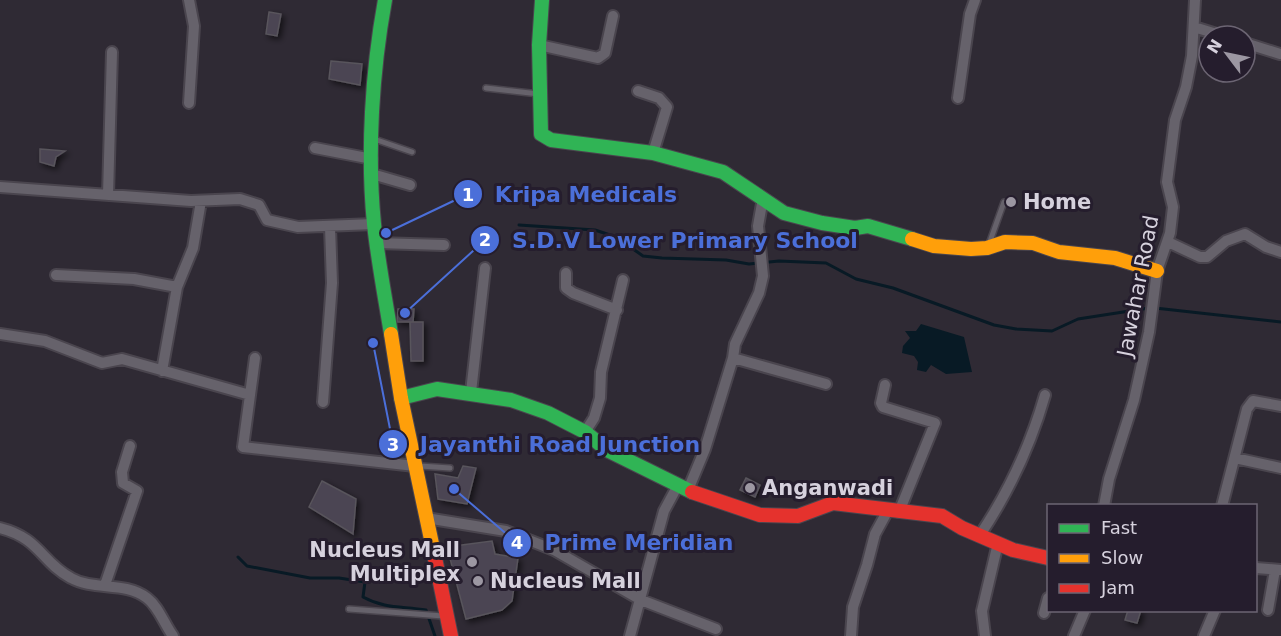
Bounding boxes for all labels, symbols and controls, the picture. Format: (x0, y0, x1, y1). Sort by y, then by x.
north arrow (1197, 24, 1257, 84)
text: N (1203, 36, 1226, 57)
callout: Kripa Medicals (453, 174, 689, 214)
text: Kripa Medicals (495, 182, 677, 207)
text: 1 (462, 184, 474, 205)
place label: Home (1023, 190, 1091, 214)
marker: Home (1004, 195, 1018, 209)
street label: Jawahar Road (1112, 213, 1163, 361)
callout: S.D.V Lower Primary School (470, 220, 869, 260)
text: S.D.V Lower Primary School (512, 228, 858, 253)
text: 2 (479, 229, 491, 250)
callout: Jayanthi Road Junction (378, 424, 713, 464)
text: Jayanthi Road Junction (418, 432, 700, 457)
text: 3 (387, 434, 399, 455)
place label: Anganwadi (762, 476, 893, 500)
marker: Anganwadi (743, 481, 757, 495)
legend (1047, 504, 1257, 612)
text: Fast (1101, 517, 1137, 538)
callout: Prime Meridian (502, 523, 745, 563)
text: Prime Meridian (544, 530, 734, 555)
text: 4 (511, 532, 523, 553)
place label: Nucleus Mall Multiplex (309, 538, 460, 586)
text: Slow (1101, 547, 1143, 568)
marker: Nucleus Mall Multiplex (465, 555, 479, 569)
place label: Nucleus Mall (490, 569, 641, 593)
marker: Nucleus Mall (471, 574, 485, 588)
text: Jam (1100, 577, 1135, 598)

